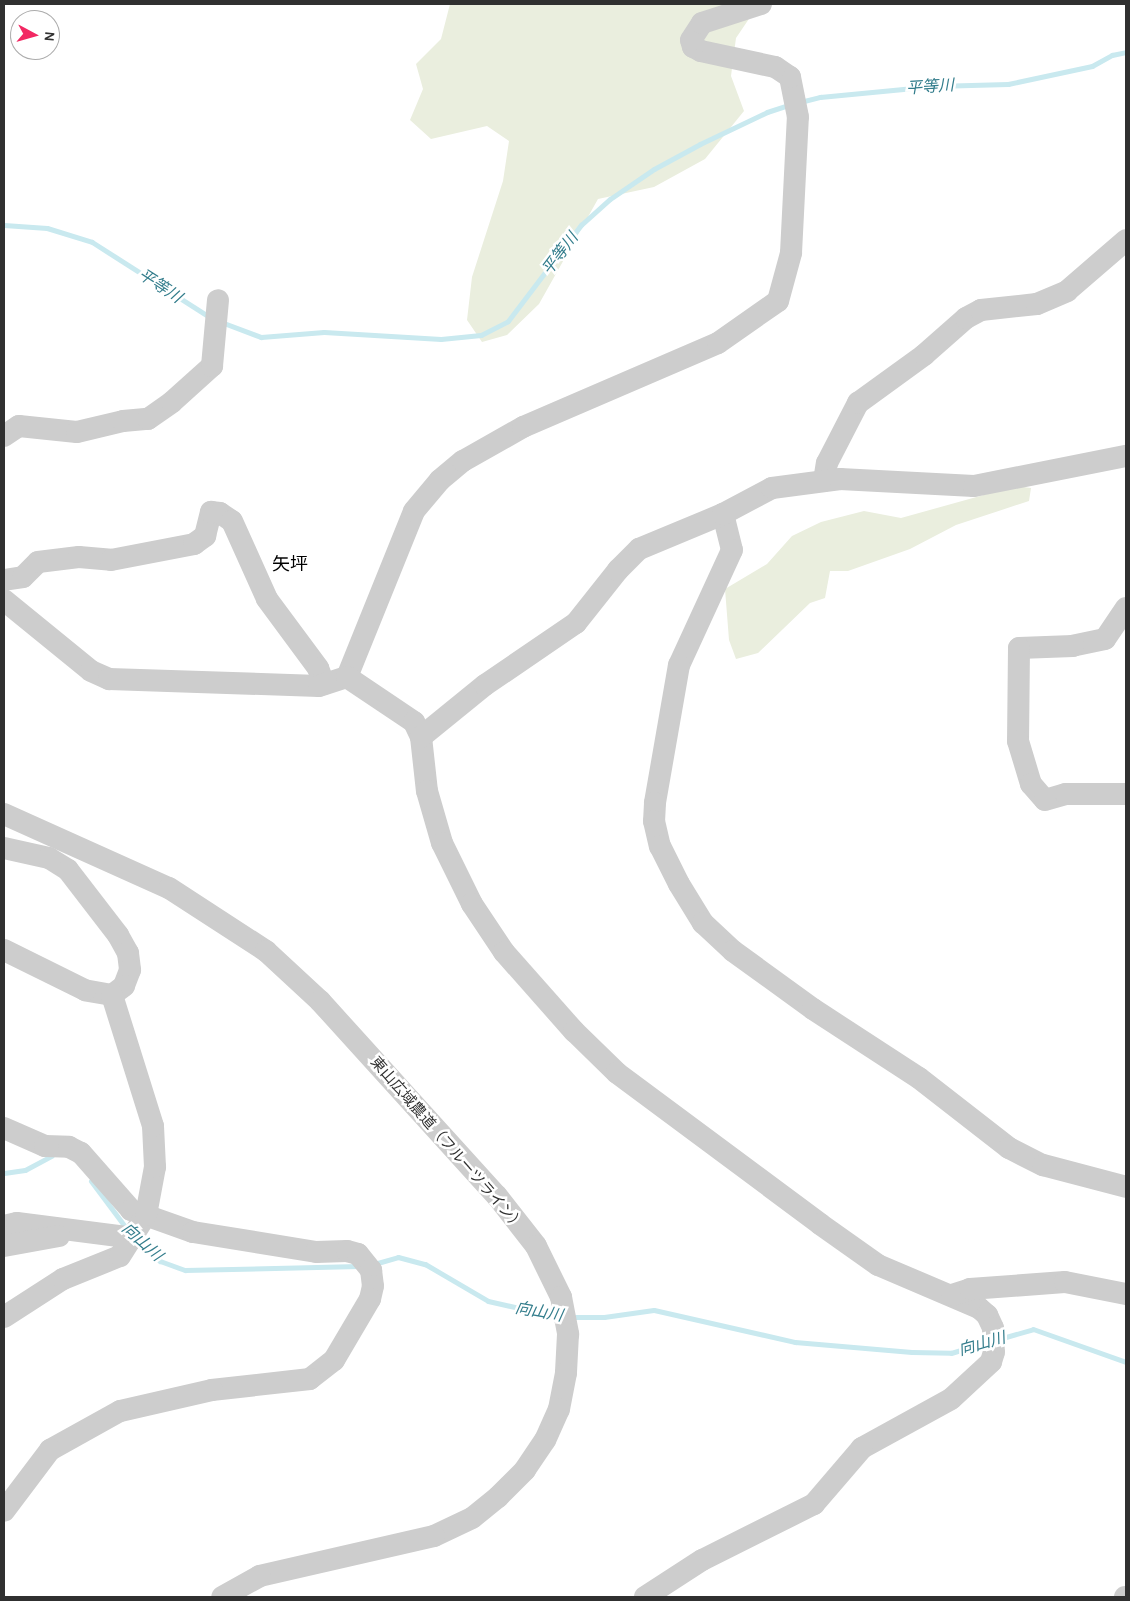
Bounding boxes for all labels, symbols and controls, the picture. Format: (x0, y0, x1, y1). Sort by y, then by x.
north arrow (10, 10, 60, 60)
text: N (40, 31, 58, 42)
water label: 平等川 (905, 76, 955, 98)
water label: 平等川 (538, 229, 582, 279)
water label: 平等川 (135, 265, 185, 307)
district label: 矢坪 (272, 553, 308, 575)
street label: 東山広域農道（フルーツライン） (366, 1053, 528, 1235)
water label: 向山川 (118, 1219, 166, 1265)
water label: 向山川 (514, 1298, 564, 1326)
water label: 向山川 (956, 1328, 1008, 1360)

